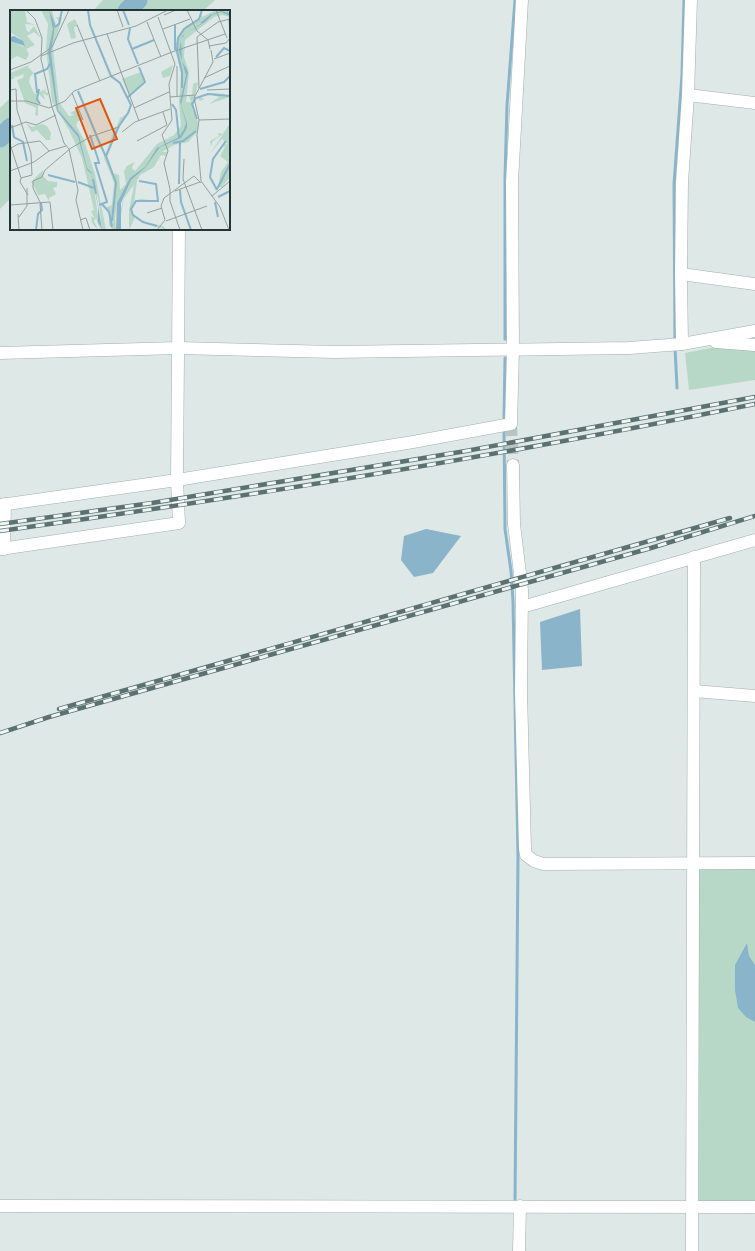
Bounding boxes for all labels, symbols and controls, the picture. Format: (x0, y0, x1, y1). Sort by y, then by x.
inset map (10, 10, 230, 230)

